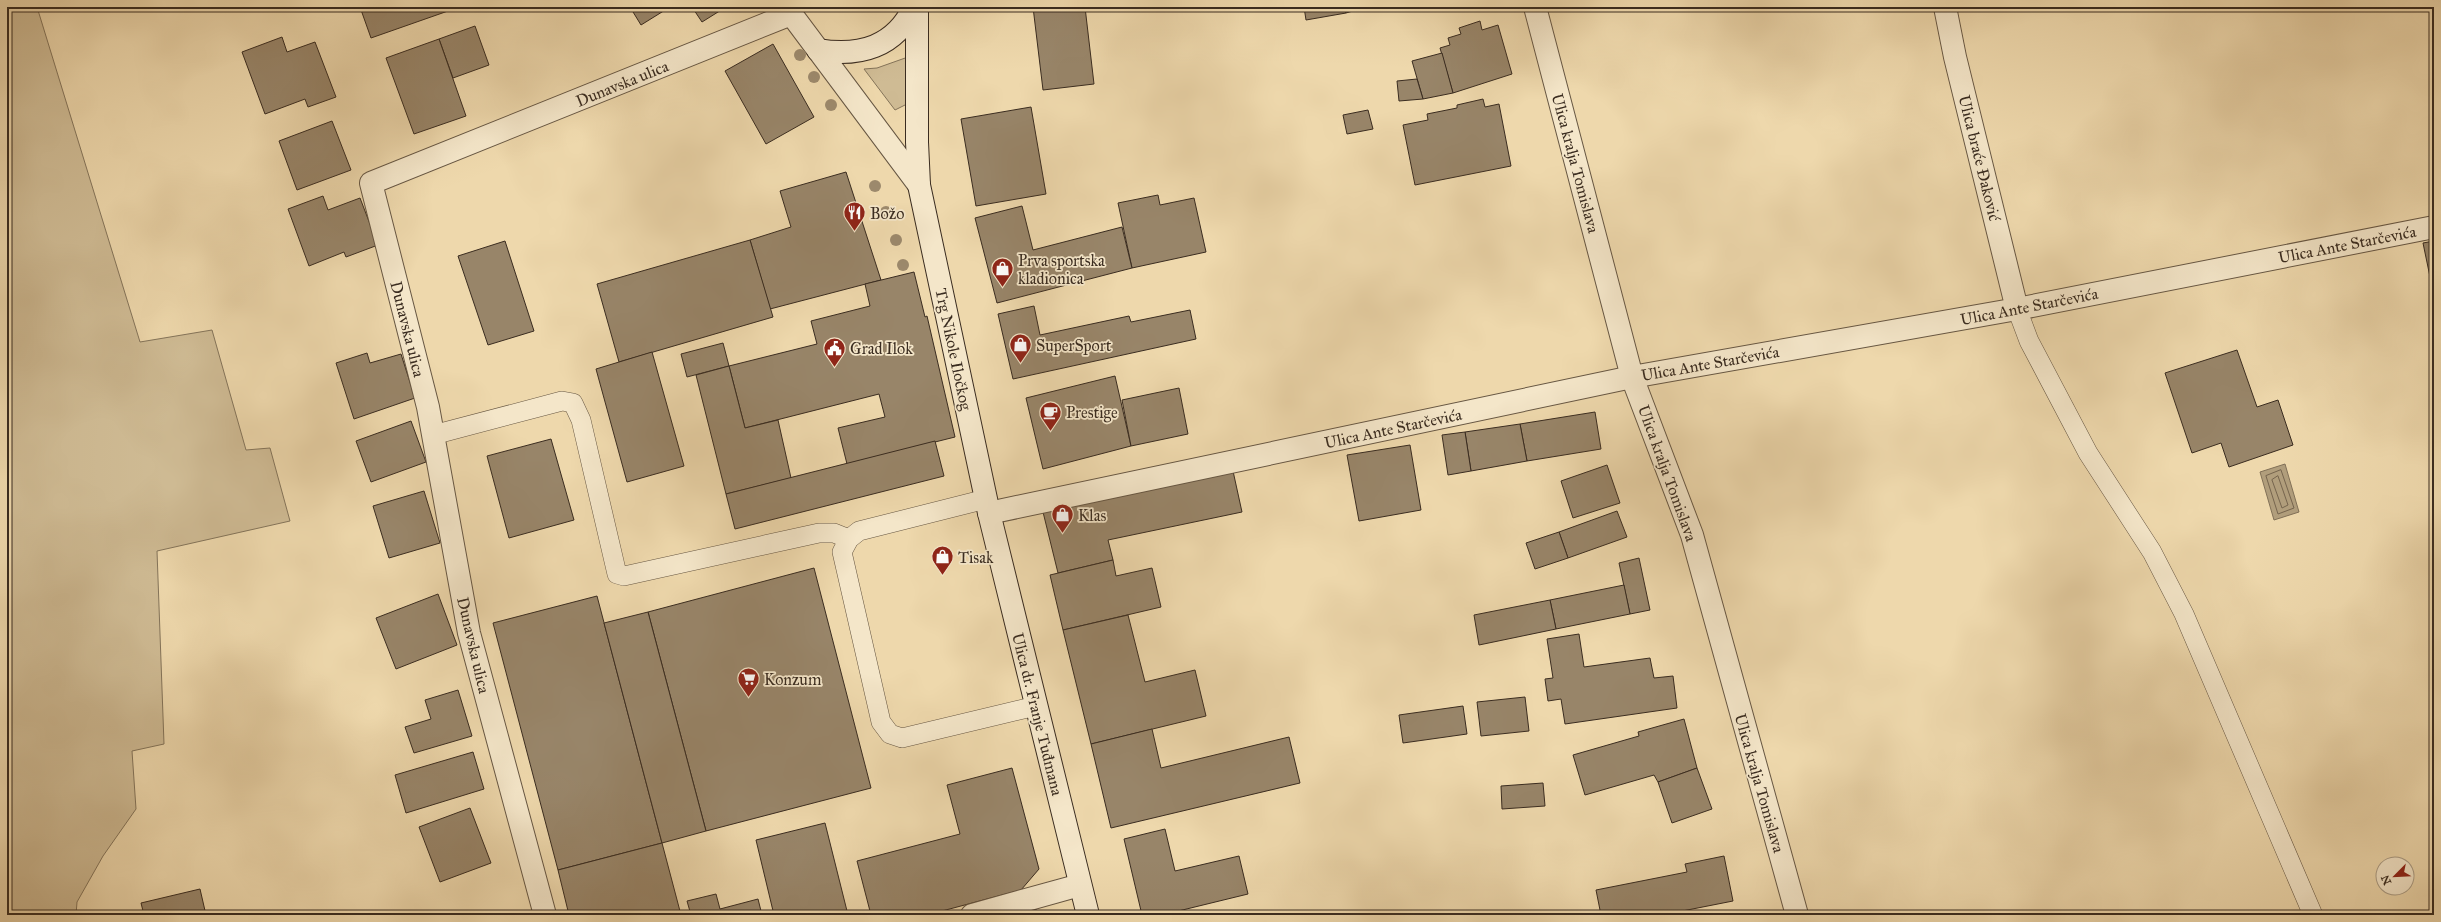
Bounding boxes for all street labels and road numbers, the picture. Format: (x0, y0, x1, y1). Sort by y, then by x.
street label: Dunavska ulica (573, 56, 672, 111)
street label: Ulica kralja Tomislava (1548, 91, 1603, 235)
street label: Ulica braće Đaković (1955, 93, 2005, 224)
street label: Ulica Ante Starčevića (2277, 222, 2418, 267)
street label: Dunavska ulica (386, 279, 429, 379)
street label: Ulica Ante Starčevića (1959, 284, 2100, 329)
street label: Trg Nikole Iločkog (930, 286, 976, 413)
street label: Ulica Ante Starčevića (1640, 342, 1781, 385)
street label: Ulica kralja Tomislava (1634, 402, 1701, 544)
street label: Ulica Ante Starčevića (1323, 405, 1464, 452)
street label: Dunavska ulica (453, 595, 494, 695)
street label: Ulica dr. Franje Tuđmana (1008, 631, 1067, 798)
street label: Ulica kralja Tomislava (1731, 711, 1789, 855)

